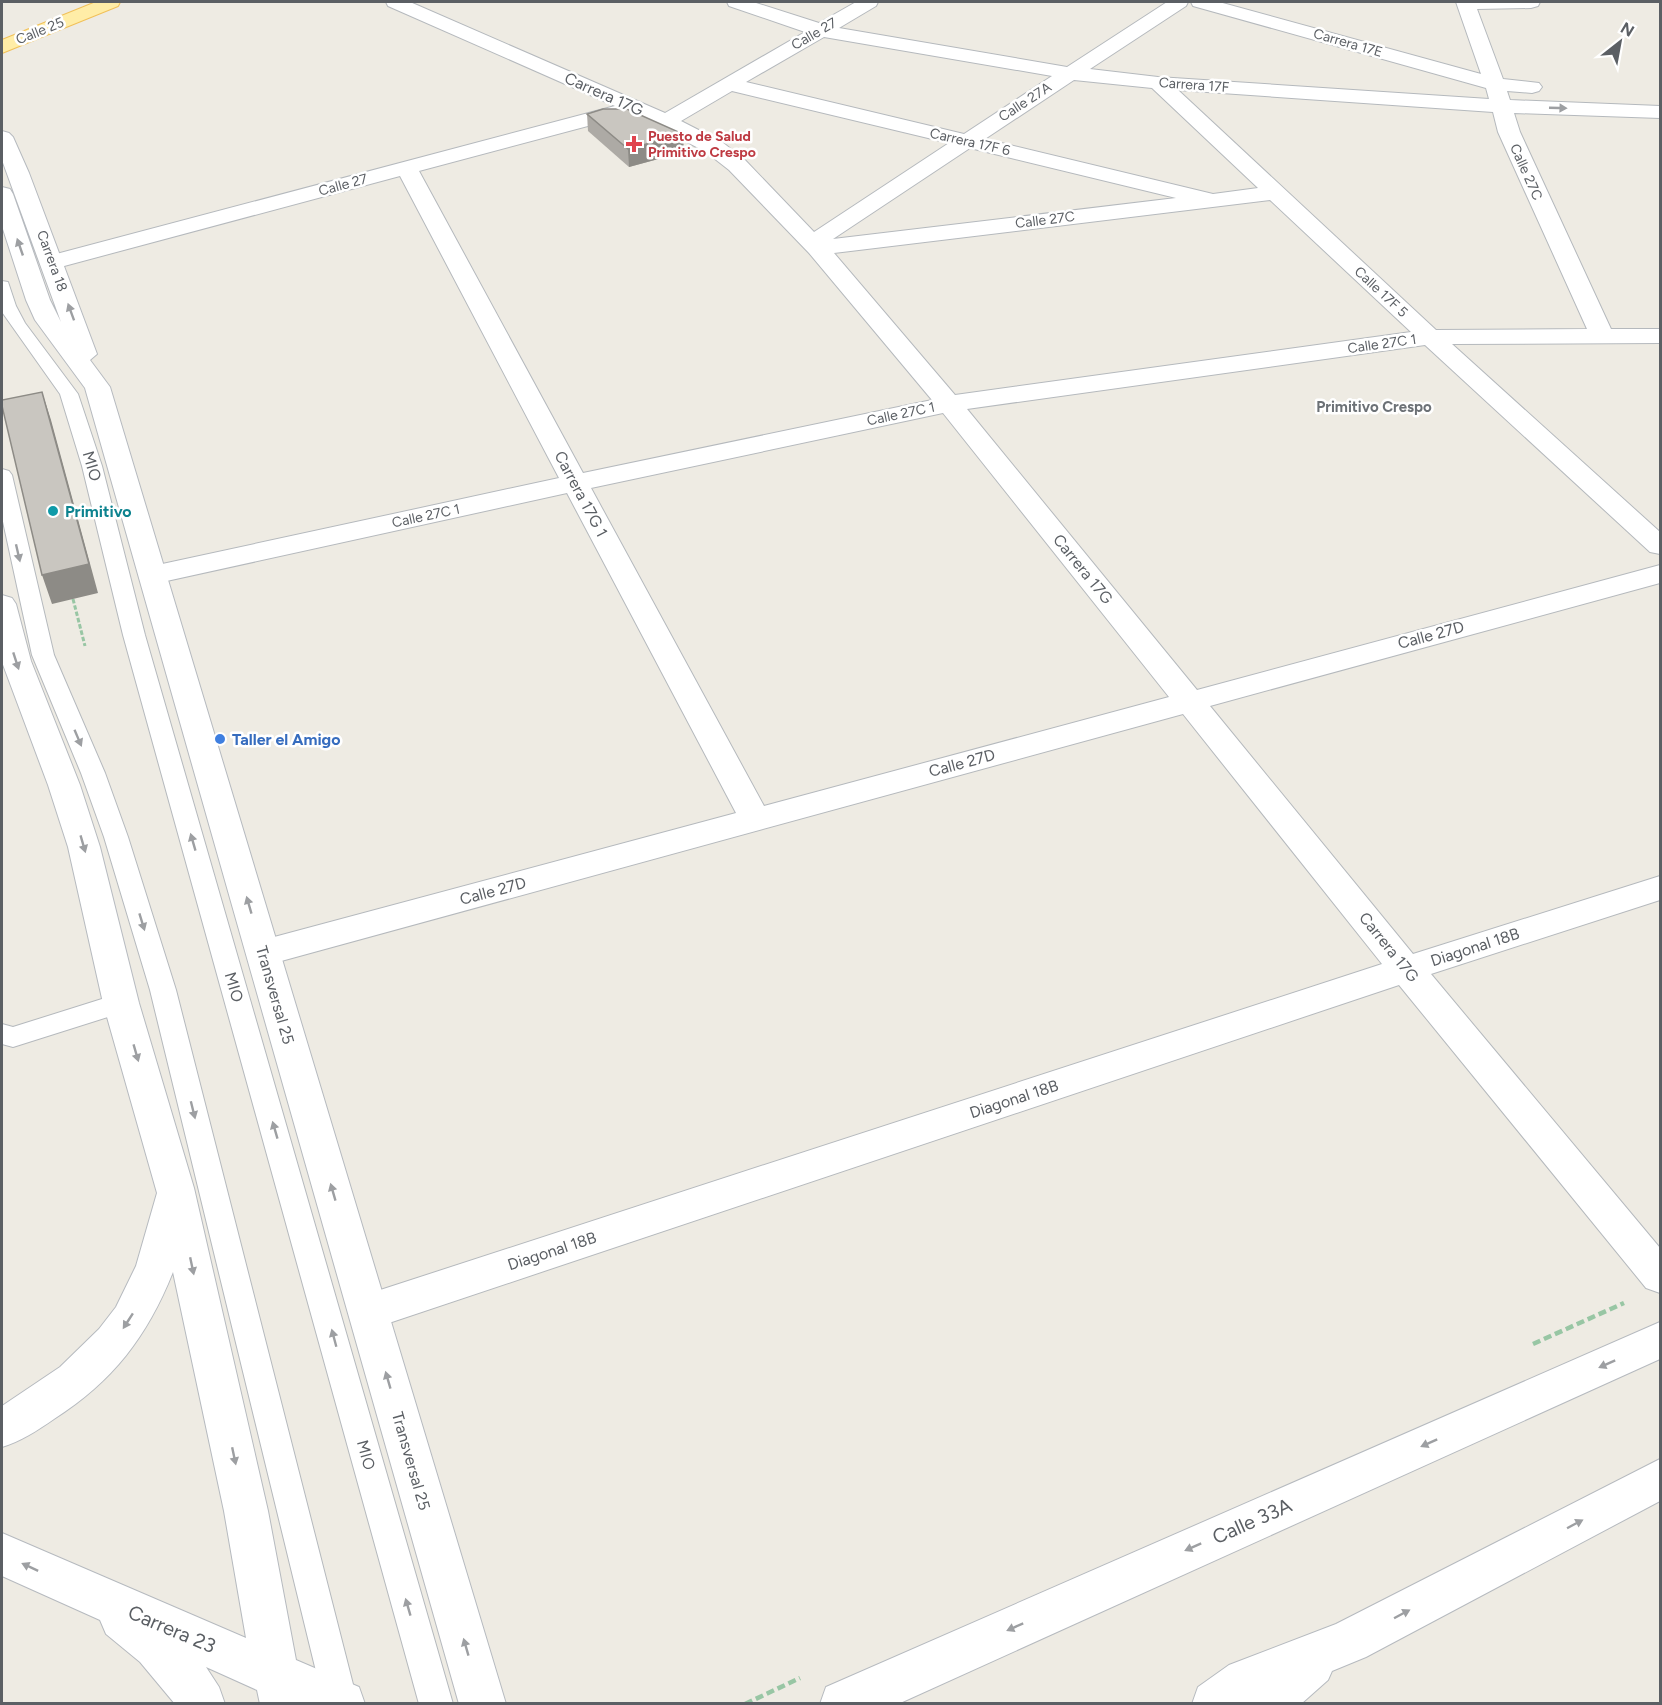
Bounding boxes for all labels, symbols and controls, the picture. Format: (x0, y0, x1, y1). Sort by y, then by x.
north arrow (1590, 12, 1650, 72)
street label: Calle 25 (13, 14, 67, 48)
street label: Calle 27 (788, 14, 840, 54)
text: N (1617, 18, 1638, 41)
street label: Carrera 17E (1311, 25, 1385, 61)
street label: Carrera 17G (562, 68, 646, 120)
street label: Carrera 17F (1158, 74, 1230, 96)
street label: Calle 27A (995, 78, 1055, 125)
one-way arrow (1548, 104, 1567, 113)
street label: Carrera 17F 6 (928, 124, 1012, 160)
place label: Puesto de Salud Primitivo Crespo (648, 128, 756, 161)
marker: Puesto de Salud Primitivo Crespo (625, 135, 643, 153)
street label: Calle 27C (1506, 141, 1546, 203)
street label: Calle 27 (317, 170, 370, 200)
street label: Calle 27C (1014, 208, 1076, 232)
street label: Carrera 18 (33, 228, 71, 294)
one-way arrow (14, 238, 24, 256)
street label: Calle 17F 5 (1351, 263, 1411, 321)
one-way arrow (65, 303, 75, 321)
street label: Calle 27C 1 (1347, 331, 1417, 357)
street label: Calle 27C 1 (865, 398, 937, 430)
district label: Primitivo Crespo (1316, 398, 1432, 416)
street label: Carrera 17G 1 (550, 448, 612, 540)
street label: MIO (79, 449, 105, 483)
street label: Calle 27C 1 (390, 500, 462, 532)
place label: Primitivo (65, 502, 132, 521)
marker: Primitivo (46, 504, 60, 518)
street label: Carrera 17G (1049, 530, 1117, 608)
one-way arrow (14, 543, 23, 562)
street label: Calle 27D (1396, 617, 1466, 653)
one-way arrow (12, 652, 22, 670)
one-way arrow (73, 729, 83, 747)
place label: Taller el Amigo (232, 730, 341, 749)
marker: Taller el Amigo (213, 732, 227, 746)
street label: Calle 27D (927, 745, 997, 781)
one-way arrow (188, 832, 197, 850)
one-way arrow (79, 835, 88, 853)
street label: Calle 27D (458, 873, 528, 909)
one-way arrow (244, 895, 253, 913)
street label: Carrera 17G (1355, 908, 1423, 986)
one-way arrow (138, 913, 147, 931)
street label: Diagonal 18B (1428, 924, 1522, 970)
street label: Transversal 25 (252, 944, 298, 1046)
street label: MIO (221, 970, 247, 1004)
one-way arrow (132, 1044, 141, 1062)
street label: Diagonal 18B (967, 1076, 1061, 1122)
one-way arrow (189, 1101, 198, 1119)
one-way arrow (270, 1121, 279, 1139)
one-way arrow (328, 1183, 337, 1201)
street label: Diagonal 18B (505, 1228, 599, 1274)
one-way arrow (188, 1257, 197, 1276)
one-way arrow (122, 1313, 134, 1329)
one-way arrow (329, 1329, 339, 1347)
one-way arrow (1598, 1360, 1616, 1369)
one-way arrow (383, 1371, 392, 1389)
street label: Transversal 25 (388, 1410, 434, 1512)
street label: MIO (353, 1438, 379, 1472)
one-way arrow (1419, 1438, 1437, 1448)
one-way arrow (229, 1447, 239, 1466)
street label: Calle 33A (1208, 1493, 1296, 1549)
one-way arrow (1567, 1519, 1584, 1529)
one-way arrow (1183, 1542, 1201, 1552)
one-way arrow (21, 1562, 39, 1572)
one-way arrow (403, 1598, 412, 1616)
street label: Carrera 23 (124, 1600, 220, 1658)
one-way arrow (1394, 1609, 1411, 1619)
one-way arrow (1005, 1622, 1023, 1632)
one-way arrow (461, 1638, 470, 1656)

